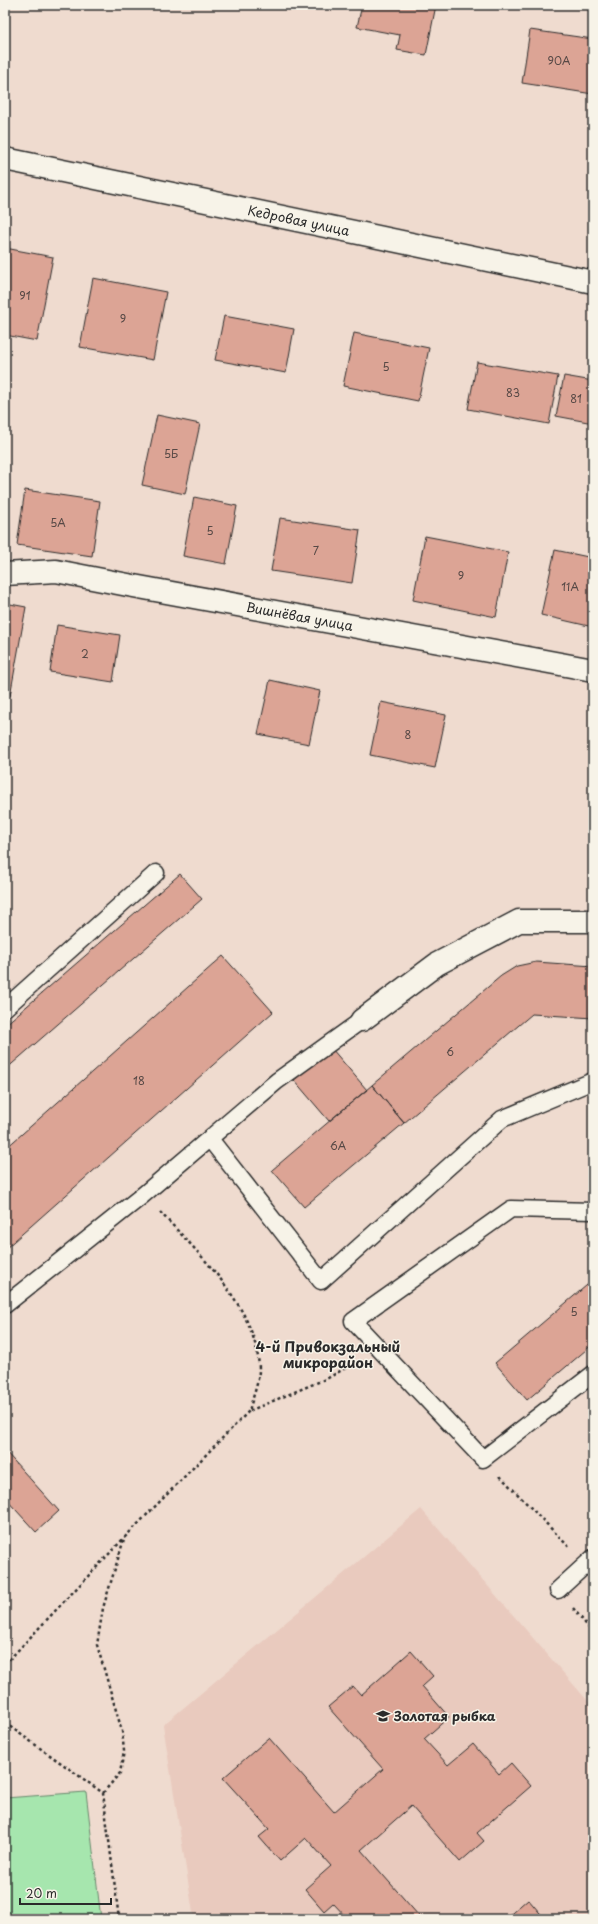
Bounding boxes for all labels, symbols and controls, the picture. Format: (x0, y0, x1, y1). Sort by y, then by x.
house number: 90А (548, 52, 571, 69)
street label: Кедровая улица (246, 200, 352, 240)
house number: 91 (19, 287, 31, 304)
house number: 9 (120, 310, 126, 327)
house number: 5 (382, 358, 390, 375)
house number: 83 (506, 384, 520, 401)
house number: 81 (570, 390, 582, 407)
house number: 5Б (164, 445, 178, 462)
house number: 5А (50, 514, 66, 531)
house number: 5 (206, 522, 214, 539)
house number: 7 (313, 542, 319, 559)
house number: 9 (458, 567, 464, 584)
house number: 11А (561, 578, 579, 595)
street label: Вишнёвая улица (245, 597, 356, 635)
house number: 2 (81, 645, 89, 662)
house number: 8 (405, 726, 412, 743)
house number: 6 (446, 1043, 454, 1060)
house number: 18 (133, 1072, 145, 1089)
house number: 6А (330, 1137, 347, 1154)
house number: 5 (570, 1303, 578, 1320)
district label: 4-й Привокзальный микрорайон (256, 1336, 401, 1373)
place label: Золотая рыбка (393, 1706, 496, 1725)
school or university icon: Золотая рыбка (375, 1708, 391, 1724)
scale bar (20, 1880, 111, 1906)
text: 20 m (26, 1884, 57, 1902)

